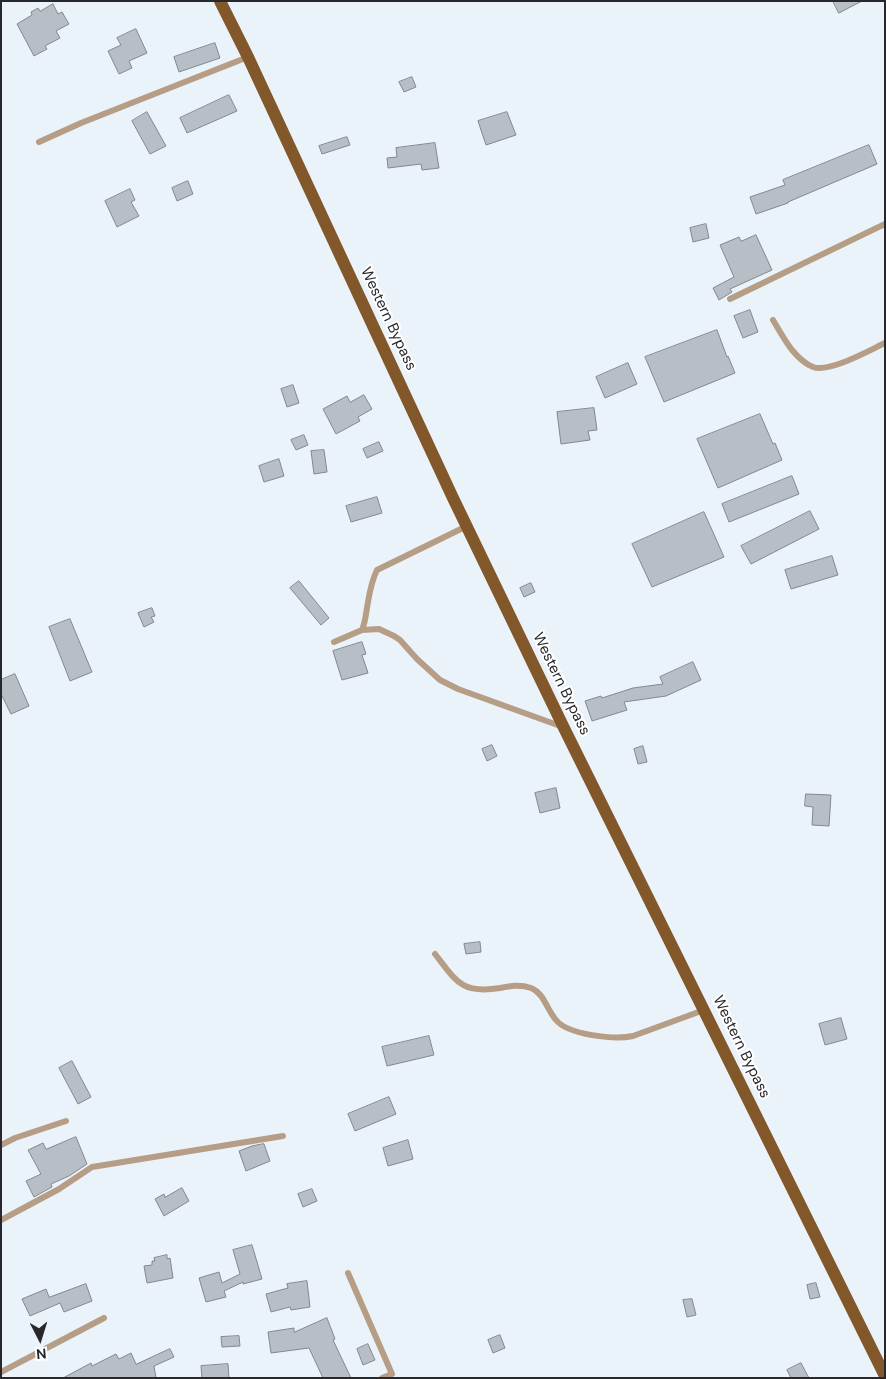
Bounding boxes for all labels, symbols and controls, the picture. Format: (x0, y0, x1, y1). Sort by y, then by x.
street label: Western Bypass (356, 265, 420, 373)
street label: Western Bypass (528, 630, 594, 738)
street label: Western Bypass (708, 993, 774, 1101)
north arrow (15, 1314, 65, 1364)
text: N (35, 1345, 47, 1363)

